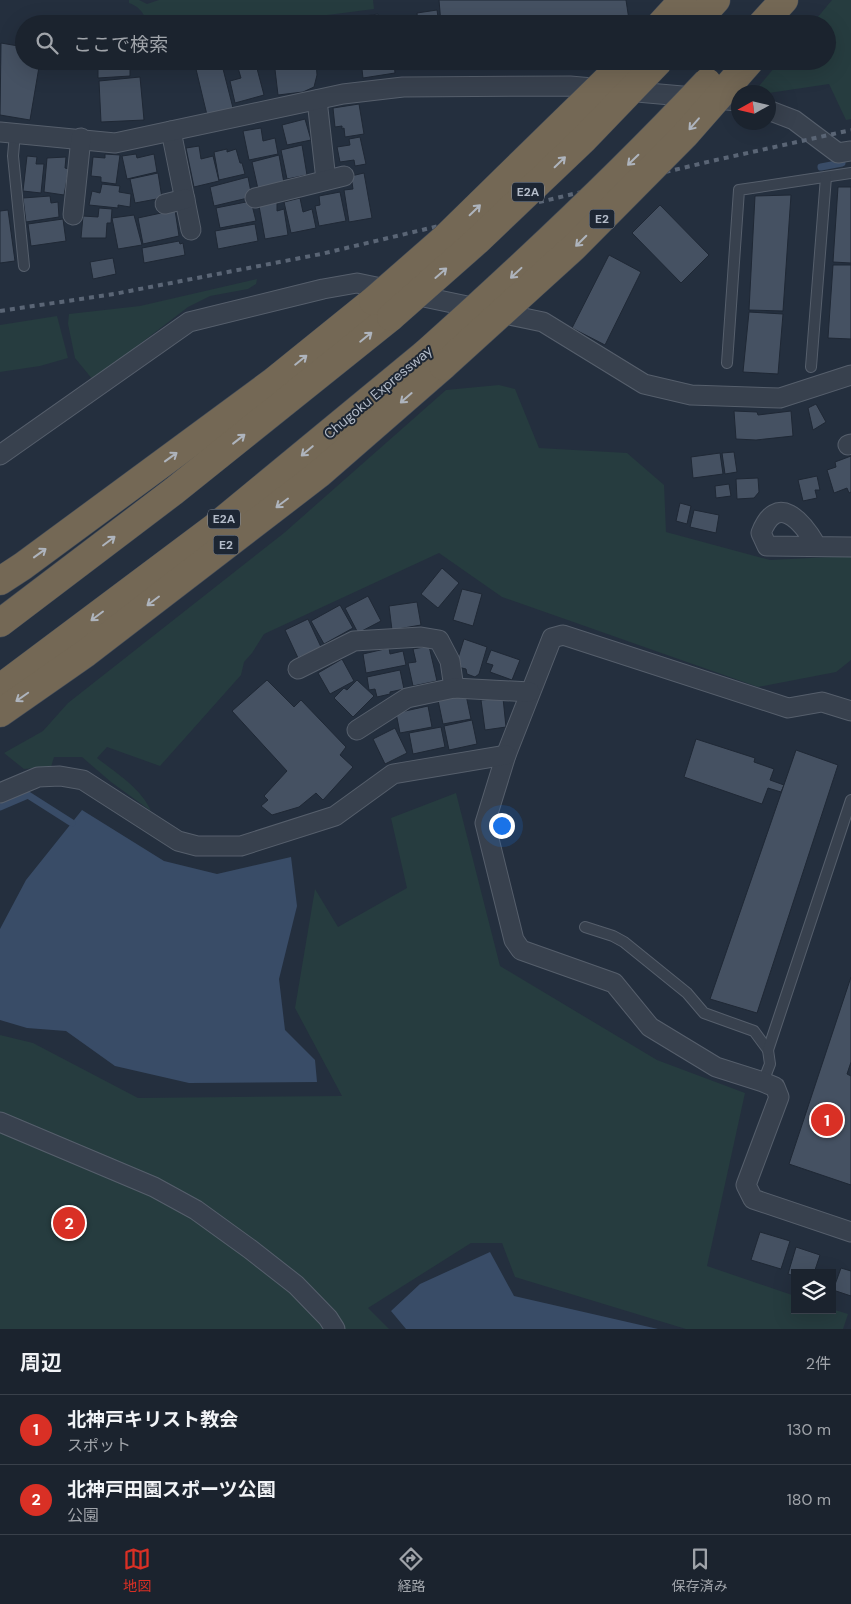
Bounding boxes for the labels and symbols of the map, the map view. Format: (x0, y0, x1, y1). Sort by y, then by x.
north arrow (731, 85, 776, 130)
one-way arrow (689, 118, 700, 131)
one-way arrow (627, 154, 639, 166)
one-way arrow (554, 156, 566, 168)
road number: E2A (512, 182, 544, 202)
one-way arrow (468, 204, 481, 216)
road number: E2 (590, 210, 614, 228)
one-way arrow (575, 234, 587, 247)
one-way arrow (434, 267, 447, 279)
one-way arrow (510, 267, 522, 279)
one-way arrow (359, 332, 372, 343)
street label: Chugoku Expressway (320, 341, 436, 443)
one-way arrow (294, 354, 307, 365)
one-way arrow (400, 392, 413, 404)
one-way arrow (233, 433, 246, 444)
one-way arrow (301, 445, 314, 456)
one-way arrow (164, 452, 178, 462)
one-way arrow (276, 497, 289, 508)
road number: E2A (208, 509, 240, 528)
one-way arrow (102, 535, 115, 546)
road number: E2 (214, 536, 238, 554)
one-way arrow (33, 548, 47, 558)
one-way arrow (147, 596, 160, 607)
one-way arrow (90, 611, 104, 621)
one-way arrow (15, 692, 29, 702)
your location (489, 813, 515, 839)
pin: 1 (811, 1101, 843, 1139)
pin: 2 (53, 1204, 85, 1242)

